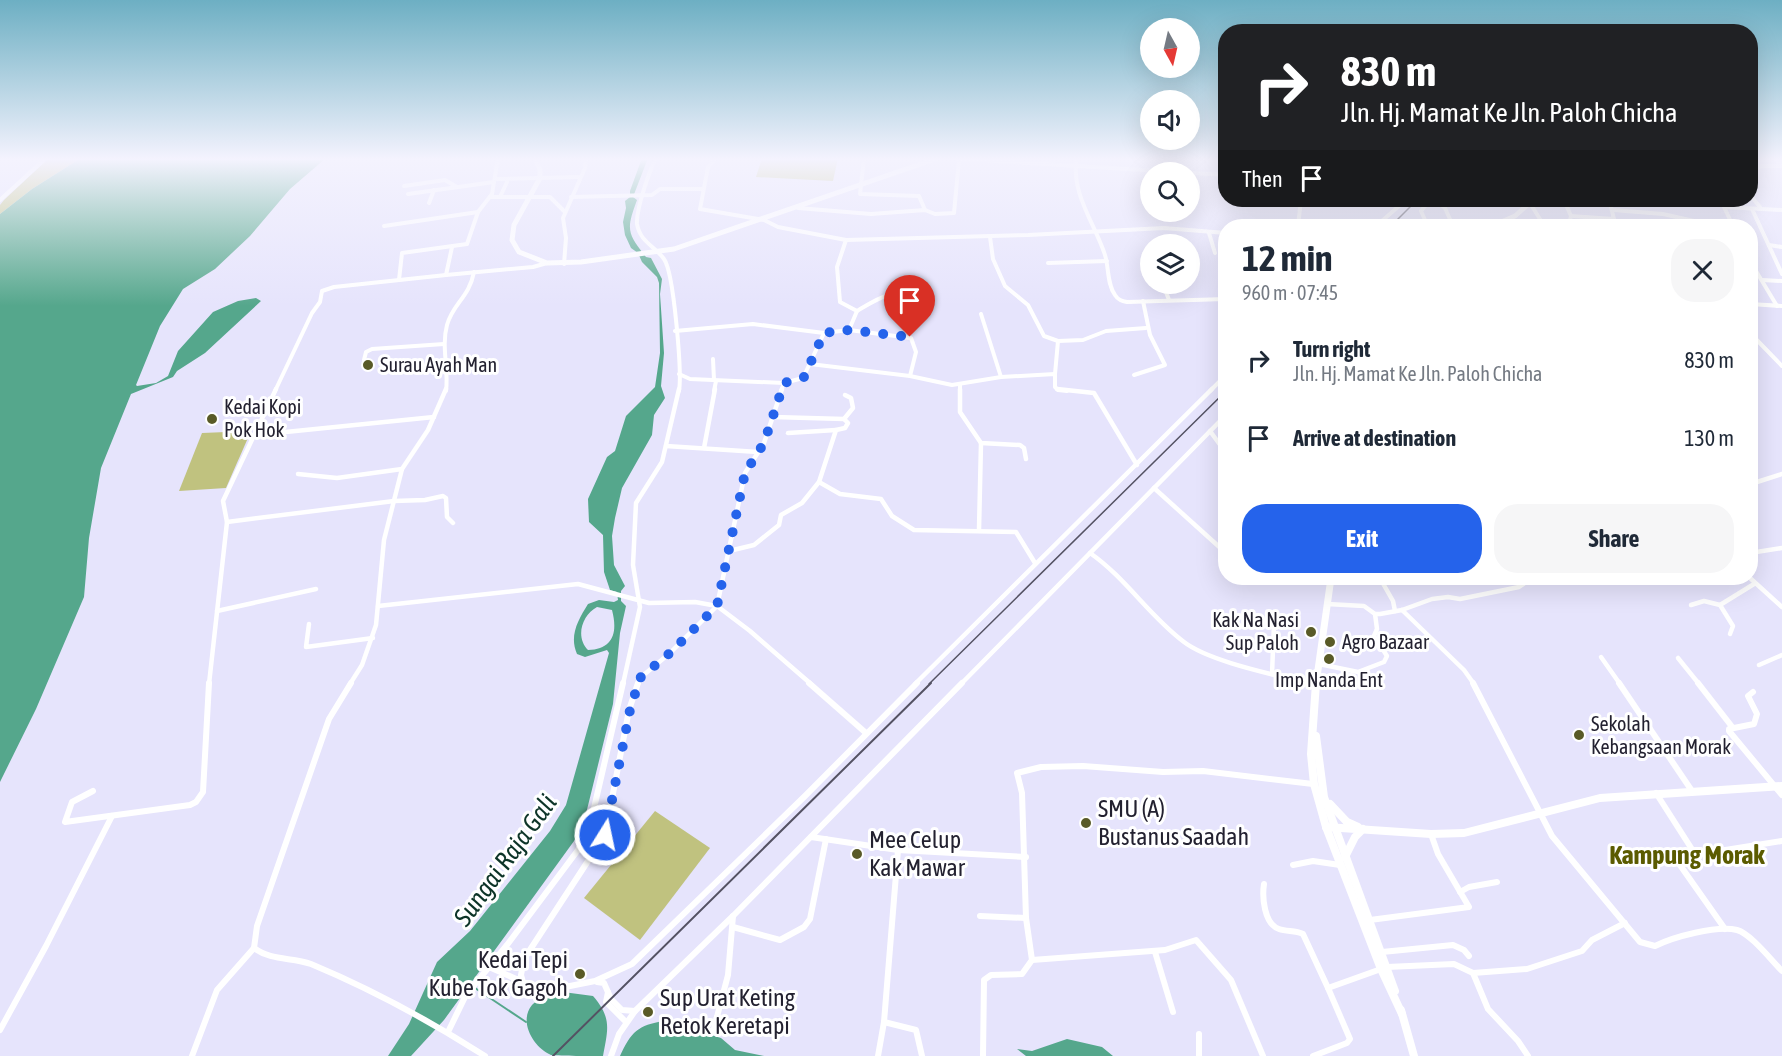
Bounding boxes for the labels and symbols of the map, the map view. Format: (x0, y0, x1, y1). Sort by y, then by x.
north arrow (1140, 18, 1200, 78)
pin (884, 275, 935, 337)
place label: Surau Ayah Man (380, 353, 497, 376)
marker: Surau Ayah Man (361, 358, 375, 372)
place label: Kedai Kopi Pok Hok (224, 395, 301, 441)
marker: Kedai Kopi Pok Hok (205, 412, 219, 426)
place label: Kak Na Nasi Sup Paloh (1212, 608, 1299, 654)
marker: Kak Na Nasi Sup Paloh (1304, 625, 1318, 639)
place label: Agro Bazaar (1342, 630, 1430, 653)
marker: Agro Bazaar (1323, 635, 1337, 649)
marker: Imp Nanda Ent (1322, 652, 1336, 666)
place label: Imp Nanda Ent (1275, 668, 1383, 691)
place label: Sekolah Kebangsaan Morak (1591, 712, 1731, 758)
marker: Sekolah Kebangsaan Morak (1572, 728, 1586, 742)
water label: Sungai Raja Gali (447, 789, 563, 932)
place label: SMU (A) Bustanus Saadah (1098, 795, 1249, 850)
position arrow (573, 803, 637, 867)
marker: SMU (A) Bustanus Saadah (1079, 816, 1093, 830)
place label: Mee Celup Kak Mawar (869, 826, 966, 881)
district label: Kampung Morak (1609, 840, 1765, 870)
marker: Mee Celup Kak Mawar (850, 847, 864, 861)
place label: Kedai Tepi Kube Tok Gagoh (428, 946, 568, 1001)
marker: Kedai Tepi Kube Tok Gagoh (573, 967, 587, 981)
place label: Sup Urat Keting Retok Keretapi (660, 984, 796, 1039)
marker: Sup Urat Keting Retok Keretapi (641, 1005, 655, 1019)

